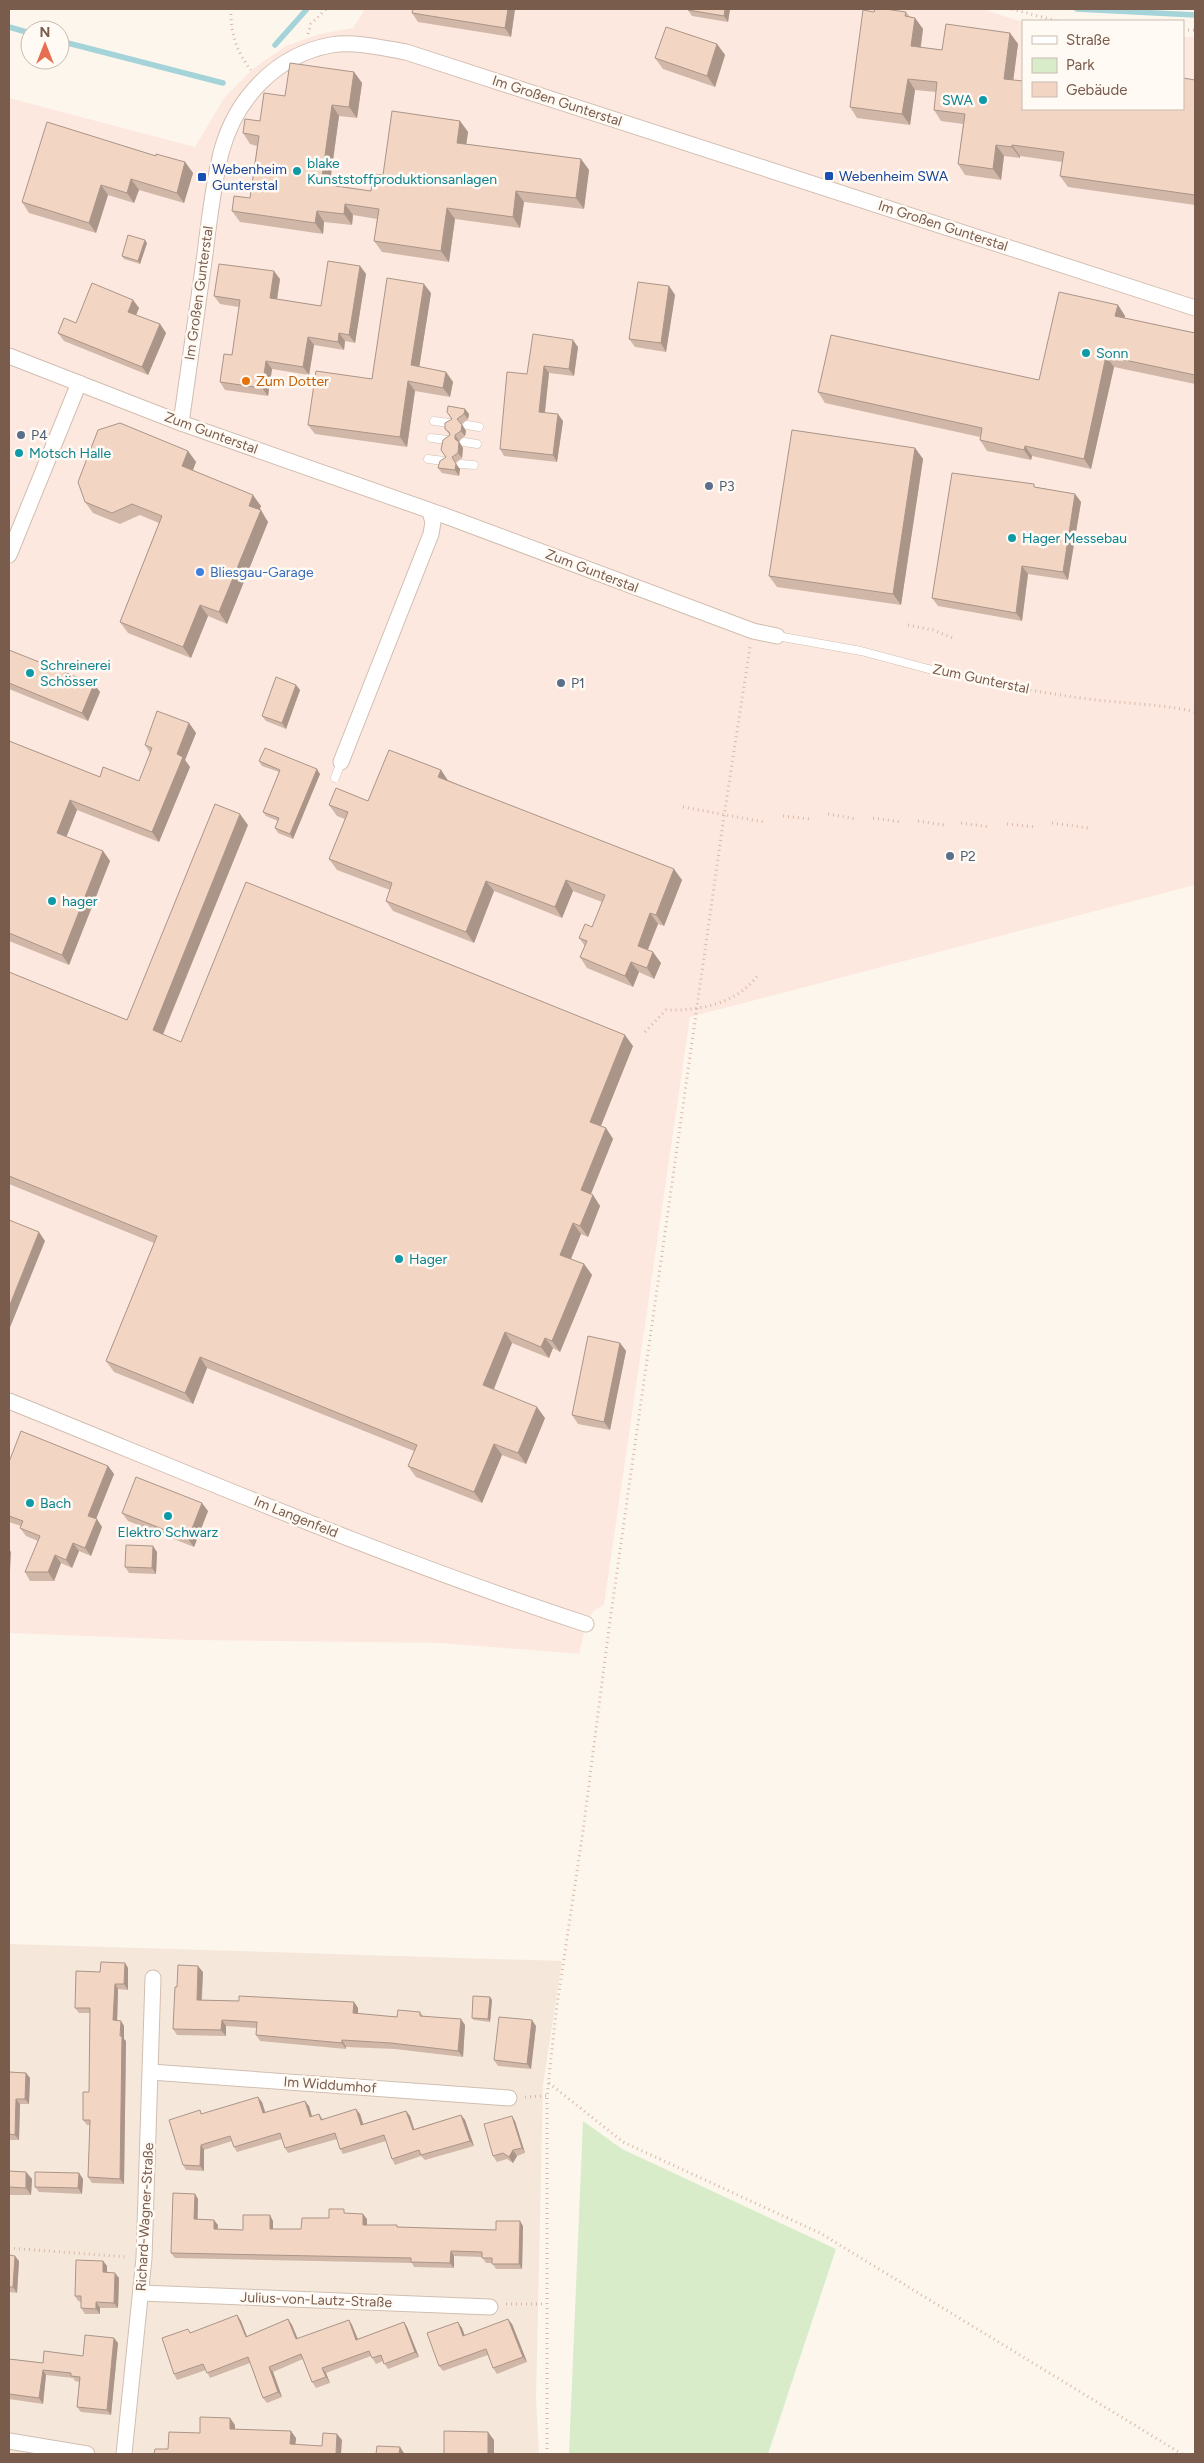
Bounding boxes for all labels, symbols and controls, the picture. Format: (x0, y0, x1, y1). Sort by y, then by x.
north arrow (20, 20, 70, 70)
legend (1022, 20, 1184, 110)
text: N (40, 24, 50, 41)
text: Straße (1066, 31, 1110, 49)
text: Park (1066, 56, 1095, 74)
street label: Im Großen Gunterstal (490, 72, 624, 130)
text: Gebäude (1066, 81, 1127, 99)
place label: SWA (942, 92, 974, 109)
marker: SWA (977, 94, 989, 106)
place label: blake Kunststoffproduktionsanlagen (307, 155, 497, 188)
place label: Webenheim Gunterstal (212, 161, 287, 194)
marker: blake Kunststoffproduktionsanlagen (291, 165, 303, 177)
place label: Webenheim SWA (839, 168, 949, 185)
marker: Webenheim SWA (823, 170, 835, 182)
marker: Webenheim Gunterstal (196, 171, 208, 183)
street label: Im Großen Gunterstal (876, 197, 1010, 255)
street label: Im Großen Gunterstal (181, 225, 217, 361)
place label: Sonn (1096, 345, 1129, 362)
marker: Sonn (1080, 347, 1092, 359)
place label: Zum Dotter (256, 373, 329, 390)
marker: Zum Dotter (240, 375, 252, 387)
street label: Zum Gunterstal (162, 408, 260, 458)
place label: P4 (31, 427, 48, 444)
marker: P4 (15, 429, 27, 441)
place label: Motsch Halle (29, 445, 111, 462)
marker: Motsch Halle (13, 447, 25, 459)
place label: P3 (719, 478, 735, 495)
marker: P3 (703, 480, 715, 492)
place label: Hager Messebau (1022, 530, 1127, 547)
marker: Hager Messebau (1006, 532, 1018, 544)
street label: Zum Gunterstal (543, 545, 641, 597)
place label: Bliesgau-Garage (210, 564, 314, 581)
marker: Bliesgau-Garage (194, 566, 206, 578)
place label: Schreinerei Schösser (40, 657, 111, 690)
street label: Zum Gunterstal (931, 660, 1031, 698)
marker: Schreinerei Schösser (24, 667, 36, 679)
place label: P1 (571, 675, 585, 692)
marker: P1 (555, 677, 567, 689)
place label: P2 (960, 848, 976, 865)
marker: P2 (944, 850, 956, 862)
place label: hager (62, 893, 98, 910)
marker: hager (46, 895, 58, 907)
place label: Hager (409, 1251, 448, 1268)
marker: Hager (393, 1253, 405, 1265)
street label: Im Langenfeld (251, 1492, 341, 1542)
place label: Bach (40, 1495, 71, 1512)
marker: Bach (24, 1497, 36, 1509)
marker: Elektro Schwarz (162, 1510, 174, 1522)
place label: Elektro Schwarz (118, 1524, 219, 1541)
street label: Im Widdumhof (283, 2073, 378, 2097)
street label: Richard-Wagner-Straße (133, 2142, 157, 2292)
street label: Julius-von-Lautz-Straße (240, 2289, 393, 2311)

